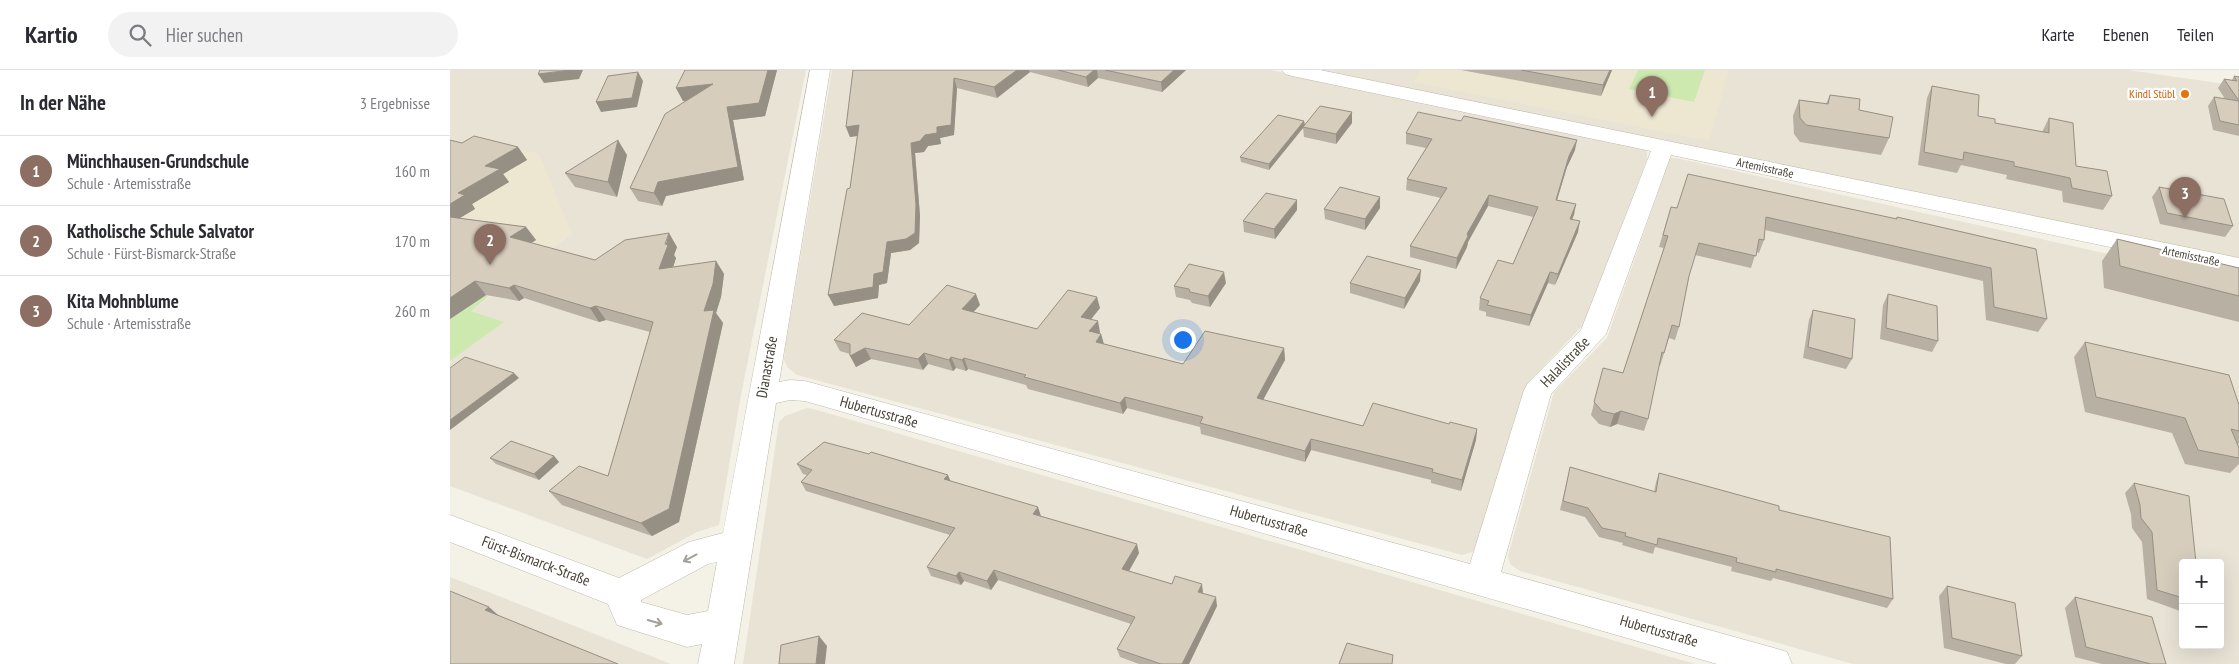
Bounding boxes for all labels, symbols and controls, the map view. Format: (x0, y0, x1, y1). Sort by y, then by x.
search box (108, 12, 458, 57)
text: Kartio (25, 19, 78, 50)
icon: search (126, 21, 154, 49)
text: Hier suchen (166, 23, 243, 47)
text: Karte (2041, 23, 2075, 46)
text: Ebenen (2103, 23, 2149, 46)
text: Teilen (2177, 23, 2214, 46)
pin: 1 (1636, 76, 1668, 117)
place label: Kindl Stübl (2129, 86, 2175, 101)
marker: Kindl Stübl (2179, 88, 2191, 100)
text: In der Nähe (20, 89, 106, 116)
text: 3 Ergebnisse (360, 93, 430, 113)
text: Münchhausen-Grundschule (67, 149, 249, 173)
street label: Artemisstraße (1735, 154, 1795, 181)
text: 1 (32, 161, 40, 181)
text: 160 m (395, 161, 430, 181)
text: Schule · Artemisstraße (67, 173, 191, 193)
pin: 3 (2169, 177, 2201, 218)
text: Katholische Schule Salvator (67, 219, 254, 243)
pin: 2 (474, 224, 506, 265)
text: 2 (32, 231, 40, 251)
text: 170 m (395, 231, 430, 251)
street label: Artemisstraße (2161, 242, 2221, 269)
text: Schule · Fürst-Bismarck-Straße (67, 243, 236, 263)
text: Kita Mohnblume (67, 289, 179, 313)
text: 3 (32, 301, 40, 321)
text: 260 m (395, 301, 430, 321)
text: Schule · Artemisstraße (67, 313, 191, 333)
your location (1170, 327, 1196, 353)
street label: Halalistraße (1536, 332, 1593, 391)
street label: Dianastraße (752, 334, 781, 399)
street label: Hubertusstraße (838, 391, 920, 432)
street label: Hubertusstraße (1228, 500, 1310, 541)
street label: Fürst-Bismarck-Straße (479, 531, 593, 590)
one-way arrow (683, 554, 698, 563)
map controls (2179, 559, 2224, 649)
button: + (2179, 559, 2224, 604)
button: − (2179, 604, 2224, 649)
street label: Hubertusstraße (1618, 610, 1700, 651)
one-way arrow (646, 617, 662, 627)

